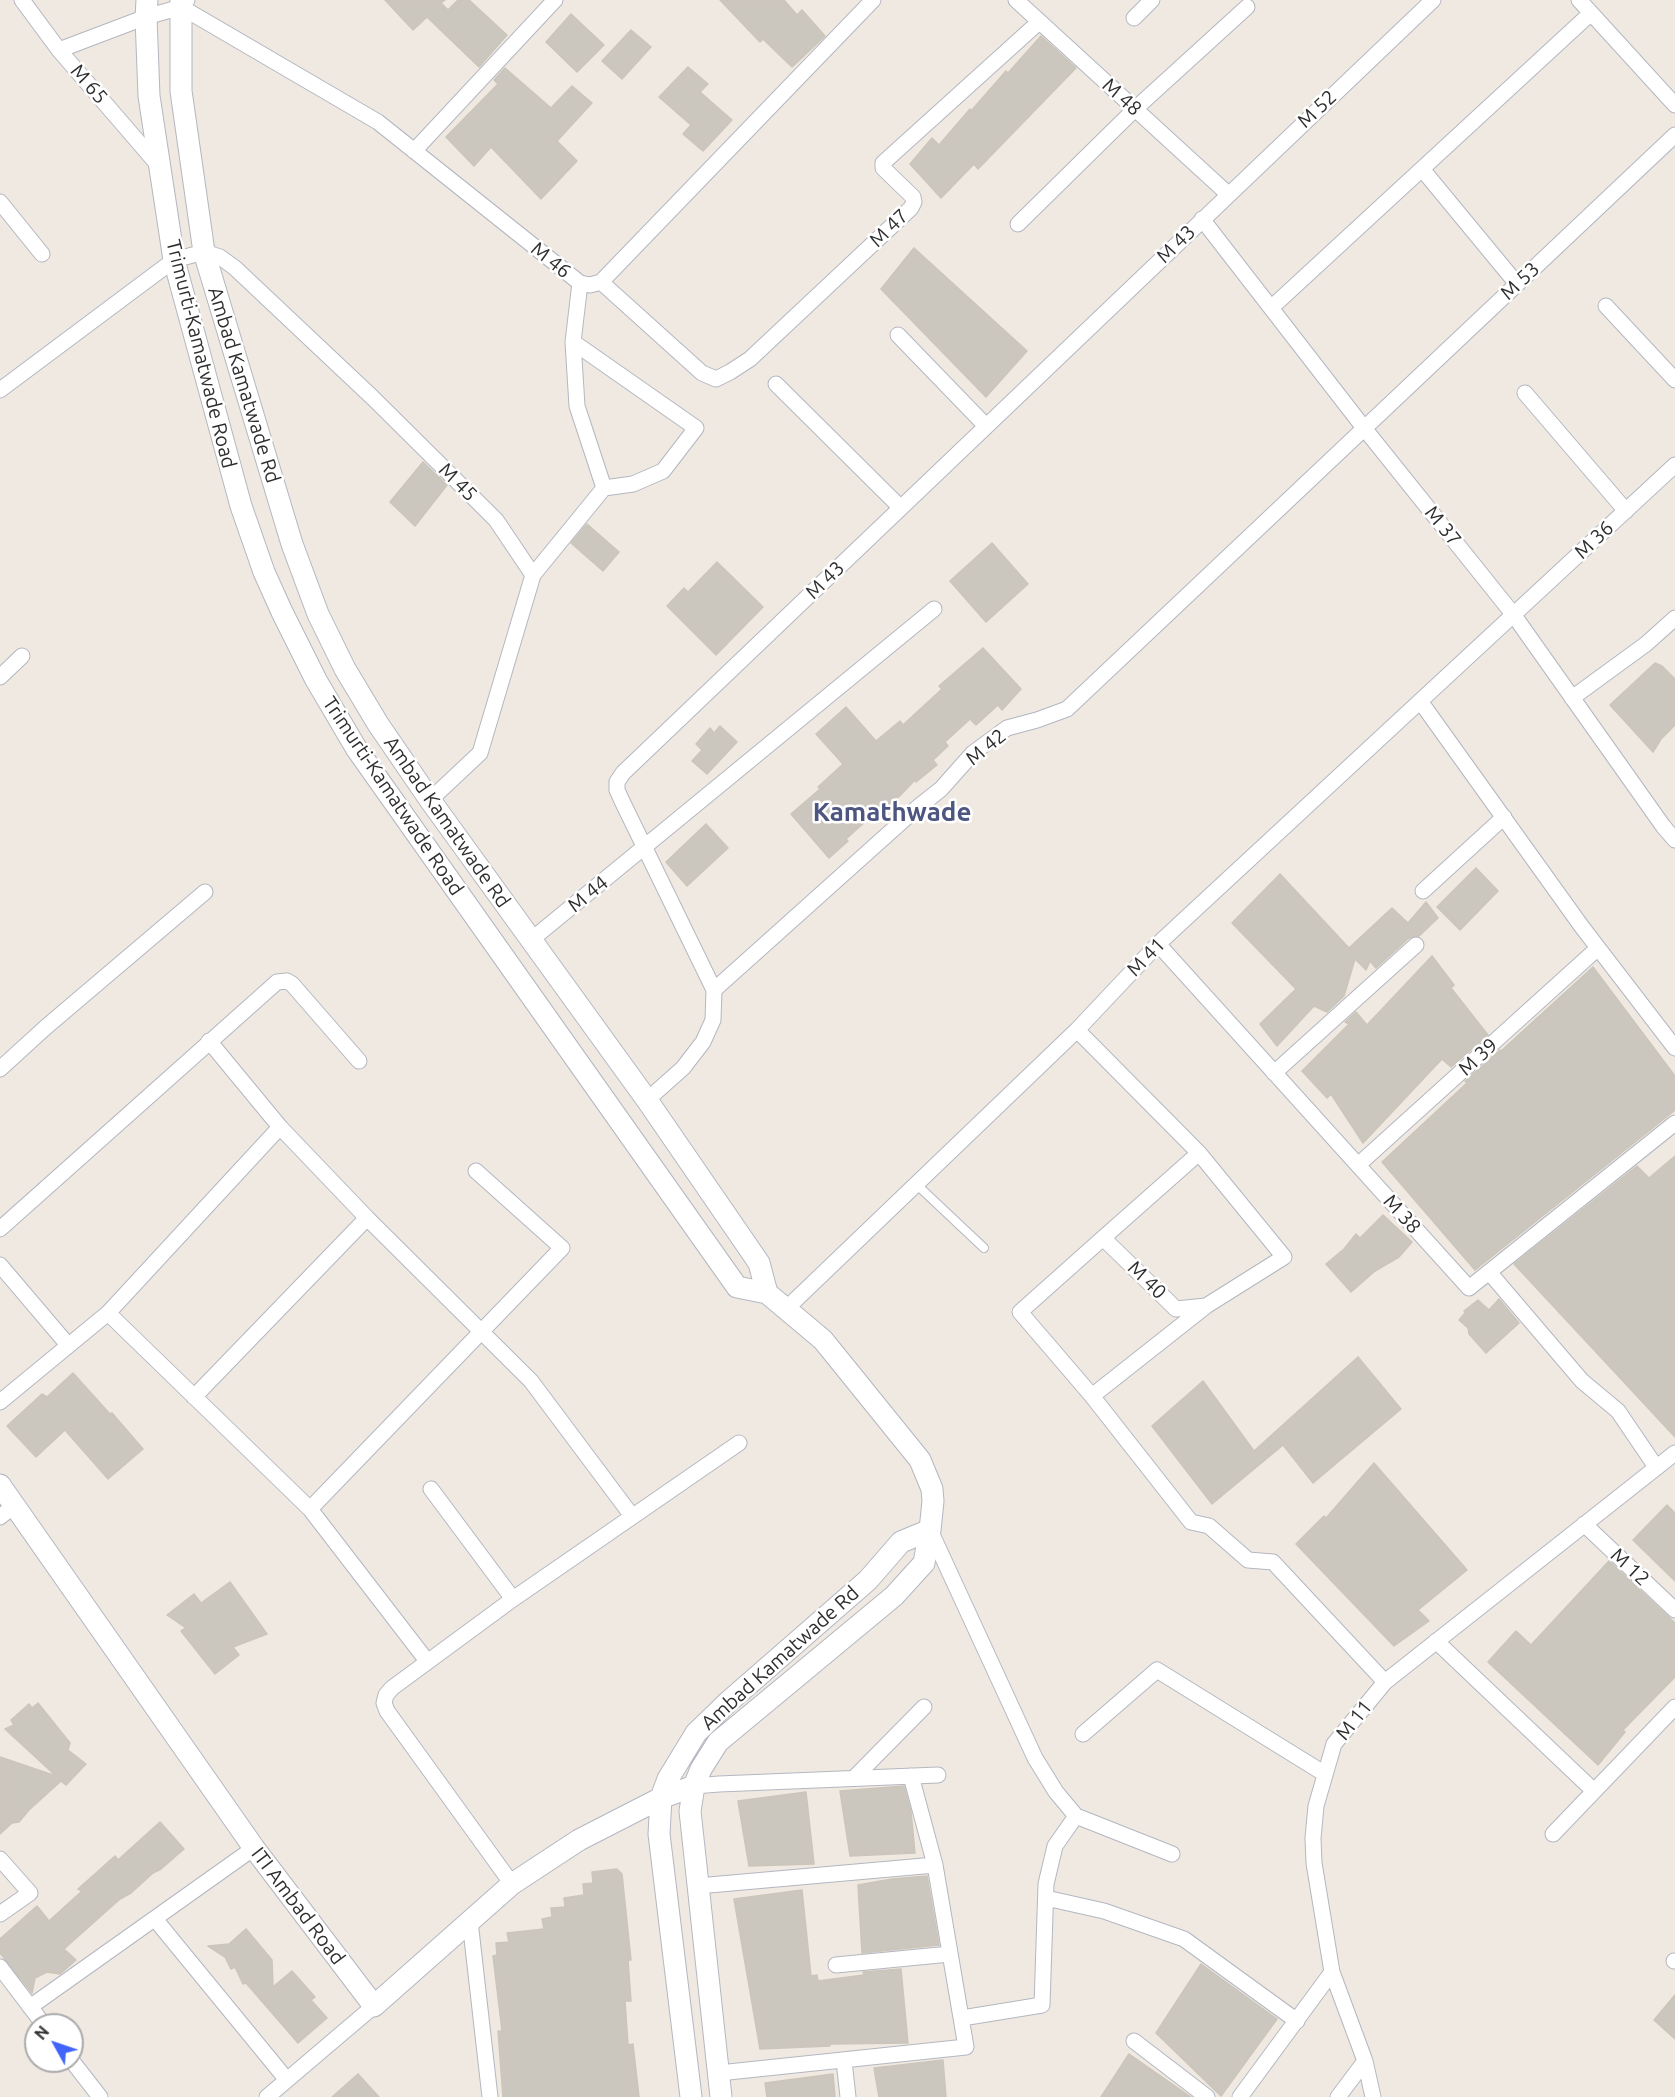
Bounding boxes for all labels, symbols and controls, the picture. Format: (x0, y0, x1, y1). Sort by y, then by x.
street label: M 65 (65, 59, 113, 109)
street label: M 48 (1097, 73, 1147, 121)
street label: M 52 (1293, 85, 1341, 133)
street label: M 47 (865, 204, 913, 252)
street label: M 43 (1152, 220, 1200, 268)
street label: Trimurti-Kamatwade Road (161, 237, 241, 471)
street label: M 46 (526, 237, 576, 283)
street label: M 53 (1496, 257, 1544, 305)
street label: Ambad Kamatwade Rd (203, 284, 285, 486)
street label: M 45 (434, 458, 482, 506)
street label: M 37 (1420, 501, 1466, 551)
street label: M 36 (1570, 516, 1618, 564)
street label: M 43 (801, 556, 849, 604)
street label: Trimurti-Kamatwade Road (317, 692, 469, 900)
street label: M 42 (961, 724, 1011, 770)
street label: Ambad Kamatwade Rd (379, 732, 515, 912)
district label: Kamathwade (813, 796, 971, 828)
street label: M 44 (563, 871, 613, 917)
street label: M 41 (1122, 933, 1170, 981)
street label: M 39 (1453, 1033, 1503, 1081)
street label: M 38 (1378, 1189, 1426, 1239)
street label: M 40 (1123, 1256, 1171, 1304)
street label: M 12 (1606, 1543, 1654, 1591)
street label: Ambad Kamatwade Rd (696, 1581, 864, 1735)
street label: M 11 (1331, 1695, 1377, 1745)
street label: ITI Ambad Road (246, 1843, 350, 1969)
north arrow (24, 2013, 84, 2073)
text: N (31, 2022, 52, 2043)

